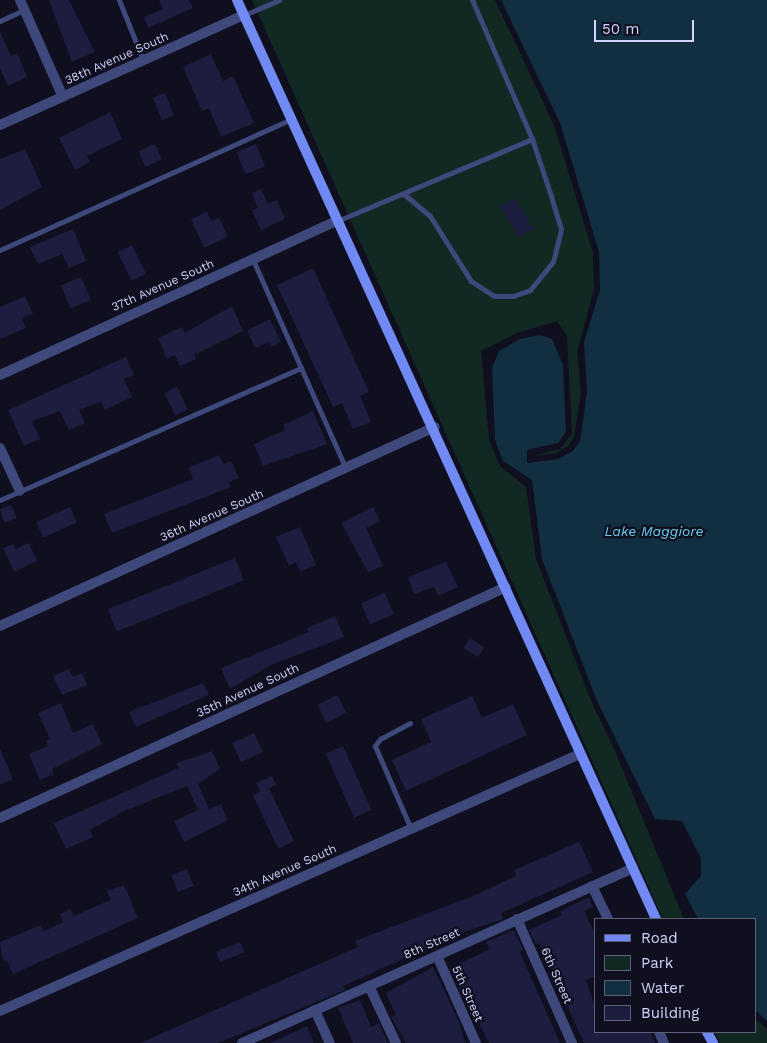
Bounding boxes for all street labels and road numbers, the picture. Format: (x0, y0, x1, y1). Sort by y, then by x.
street label: 38th Avenue South (63, 30, 171, 88)
street label: 37th Avenue South (109, 257, 217, 315)
street label: 36th Avenue South (158, 487, 266, 545)
street label: 35th Avenue South (194, 661, 302, 721)
street label: 34th Avenue South (231, 842, 339, 900)
street label: 8th Street (402, 925, 462, 963)
street label: 6th Street (537, 946, 575, 1006)
street label: 5th Street (448, 964, 486, 1024)

